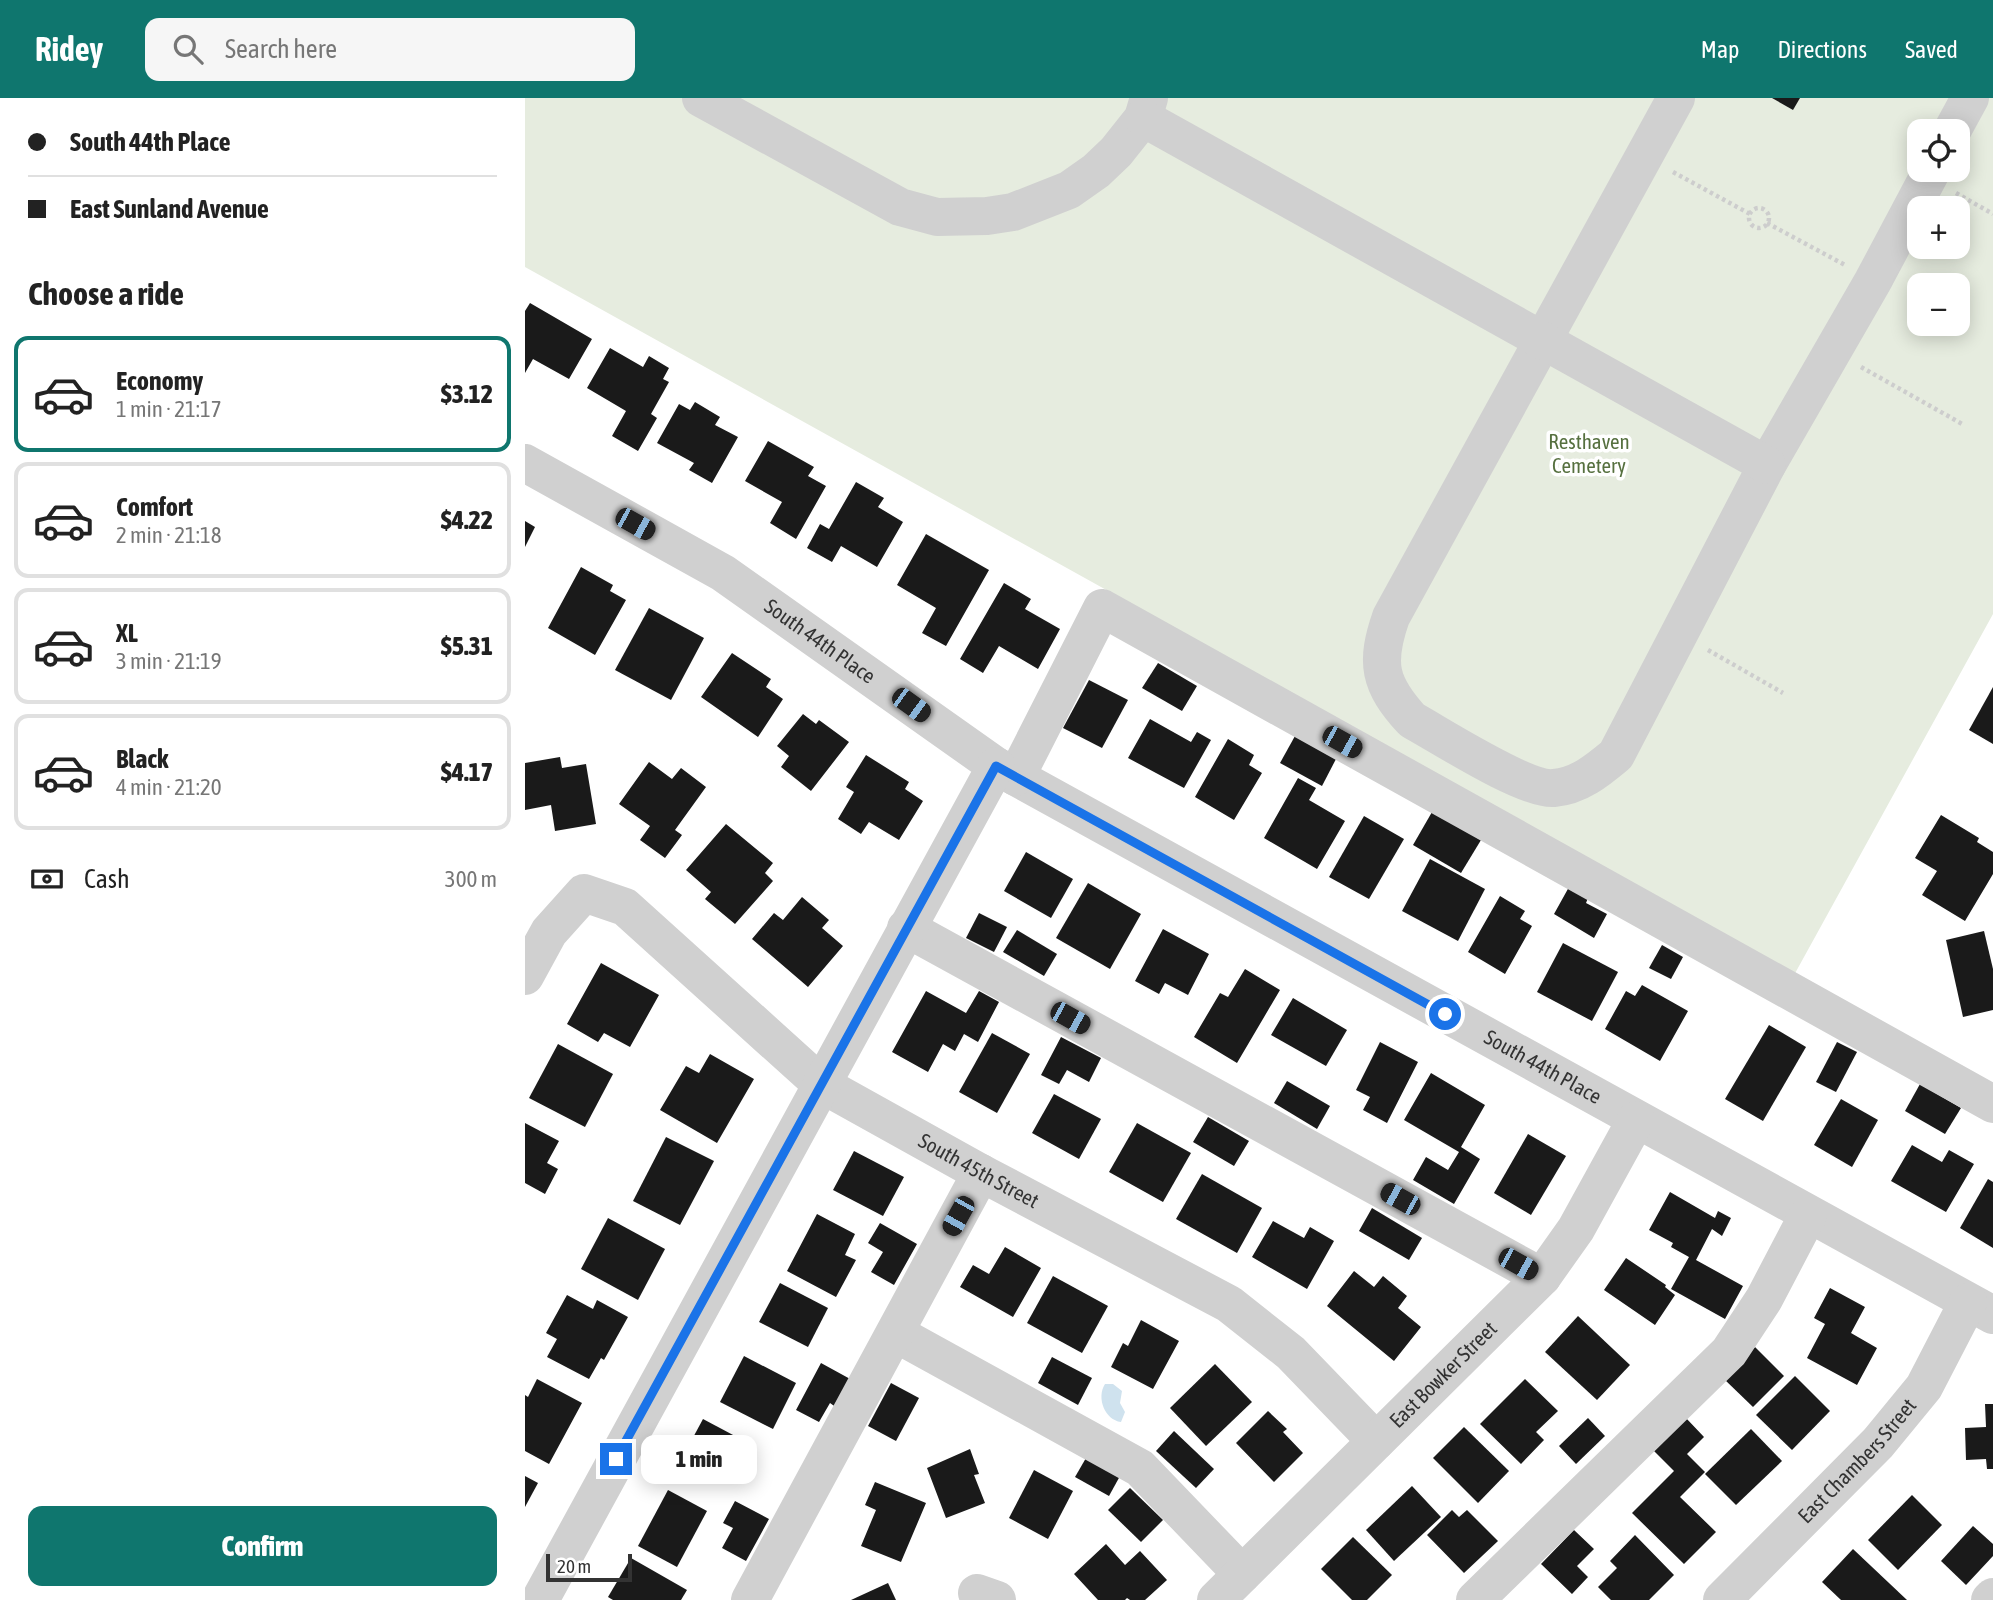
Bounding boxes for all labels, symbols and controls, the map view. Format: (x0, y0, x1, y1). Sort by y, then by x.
search box (145, 18, 635, 81)
text: Ridey (35, 30, 103, 68)
icon: search (169, 30, 207, 68)
text: Search here (225, 34, 337, 64)
text: Map (1701, 36, 1739, 63)
text: Directions (1777, 36, 1867, 63)
text: Saved (1905, 36, 1958, 63)
map controls (1907, 119, 1970, 336)
button: locate (1907, 119, 1970, 182)
text: South 44th Place (70, 127, 231, 157)
text: East Sunland Avenue (70, 194, 269, 224)
button: + (1907, 196, 1970, 259)
button: − (1907, 273, 1970, 336)
text: Choose a ride (28, 275, 184, 312)
icon: car (32, 363, 95, 426)
text: Economy (116, 366, 203, 396)
text: $3.12 (441, 379, 493, 409)
text: 1 min · 21:17 (116, 396, 222, 422)
park label: Resthaven Cemetery (1548, 429, 1630, 477)
icon: car (32, 489, 95, 552)
text: Comfort (116, 492, 193, 522)
text: $4.22 (441, 505, 493, 535)
car (612, 505, 659, 543)
text: 2 min · 21:18 (116, 522, 222, 548)
street label: South 44th Place (760, 593, 880, 688)
icon: car (32, 615, 95, 678)
text: XL (116, 618, 138, 648)
text: $5.31 (441, 631, 493, 661)
text: 3 min · 21:19 (116, 648, 222, 674)
car (888, 684, 935, 726)
car (1319, 723, 1366, 761)
icon: car (32, 741, 95, 804)
text: Black (116, 744, 168, 774)
text: $4.17 (441, 757, 493, 787)
text: 4 min · 21:20 (116, 774, 222, 800)
icon: cash (28, 860, 66, 898)
text: Cash (84, 864, 130, 894)
text: 300 m (445, 866, 497, 892)
route start (1429, 998, 1461, 1030)
car (1047, 999, 1094, 1037)
street label: South 44th Place (1481, 1024, 1606, 1108)
street label: South 45th Street (915, 1128, 1043, 1212)
car (1377, 1180, 1424, 1218)
car (939, 1193, 978, 1239)
car (1495, 1245, 1542, 1283)
street label: East Bowker Street (1384, 1316, 1501, 1432)
street label: East Chambers Street (1792, 1393, 1921, 1528)
callout: 1 min (641, 1434, 756, 1484)
route end (600, 1443, 632, 1475)
text: 1 min (676, 1446, 722, 1472)
button: Confirm (28, 1506, 497, 1586)
scale bar (546, 1551, 632, 1583)
text: 20 m (557, 1555, 591, 1577)

